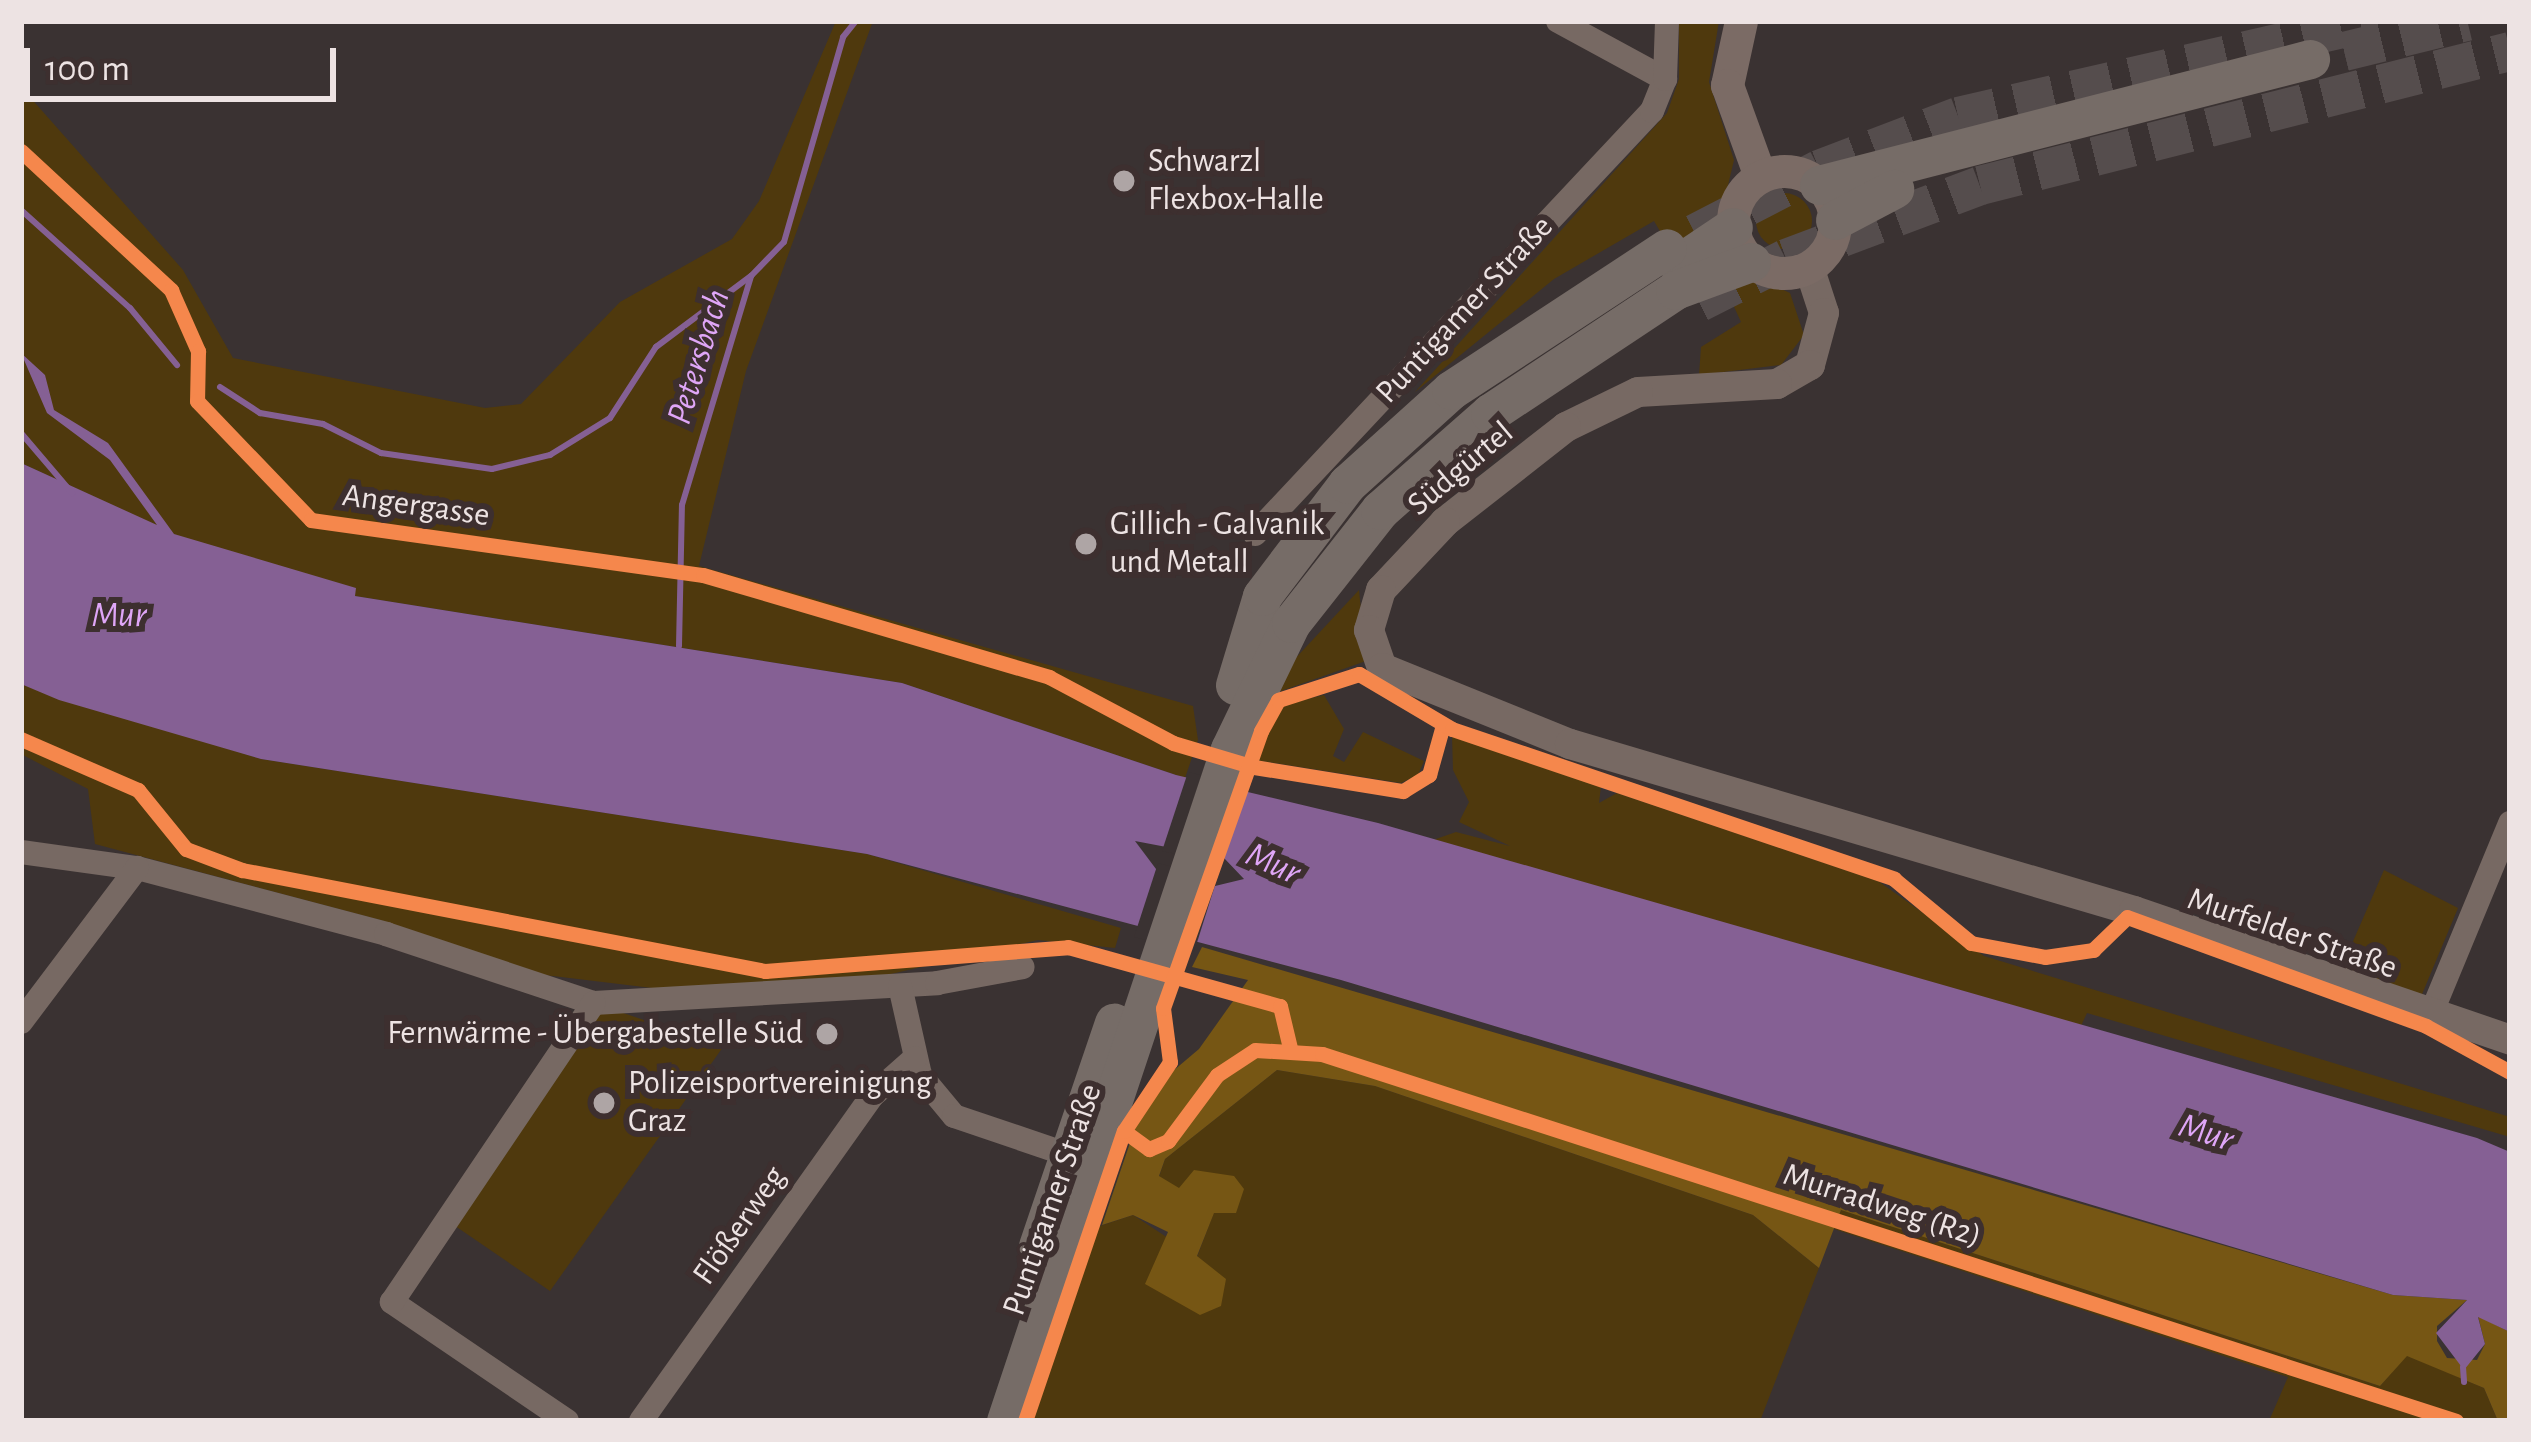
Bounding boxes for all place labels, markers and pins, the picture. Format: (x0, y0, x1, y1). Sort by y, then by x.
place label: Schwarzl Flexbox-Halle (1148, 142, 1324, 220)
marker: Schwarzl Flexbox-Halle (1111, 168, 1137, 194)
place label: Gillich - Galvanik und Metall (1110, 505, 1324, 583)
marker: Gillich - Galvanik und Metall (1073, 531, 1099, 557)
place label: Fernwärme - Übergabestelle Süd (387, 1014, 803, 1054)
marker: Fernwärme - Übergabestelle Süd (814, 1021, 840, 1047)
place label: Polizeisportvereinigung Graz (628, 1064, 932, 1142)
marker: Polizeisportvereinigung Graz (591, 1090, 617, 1116)

